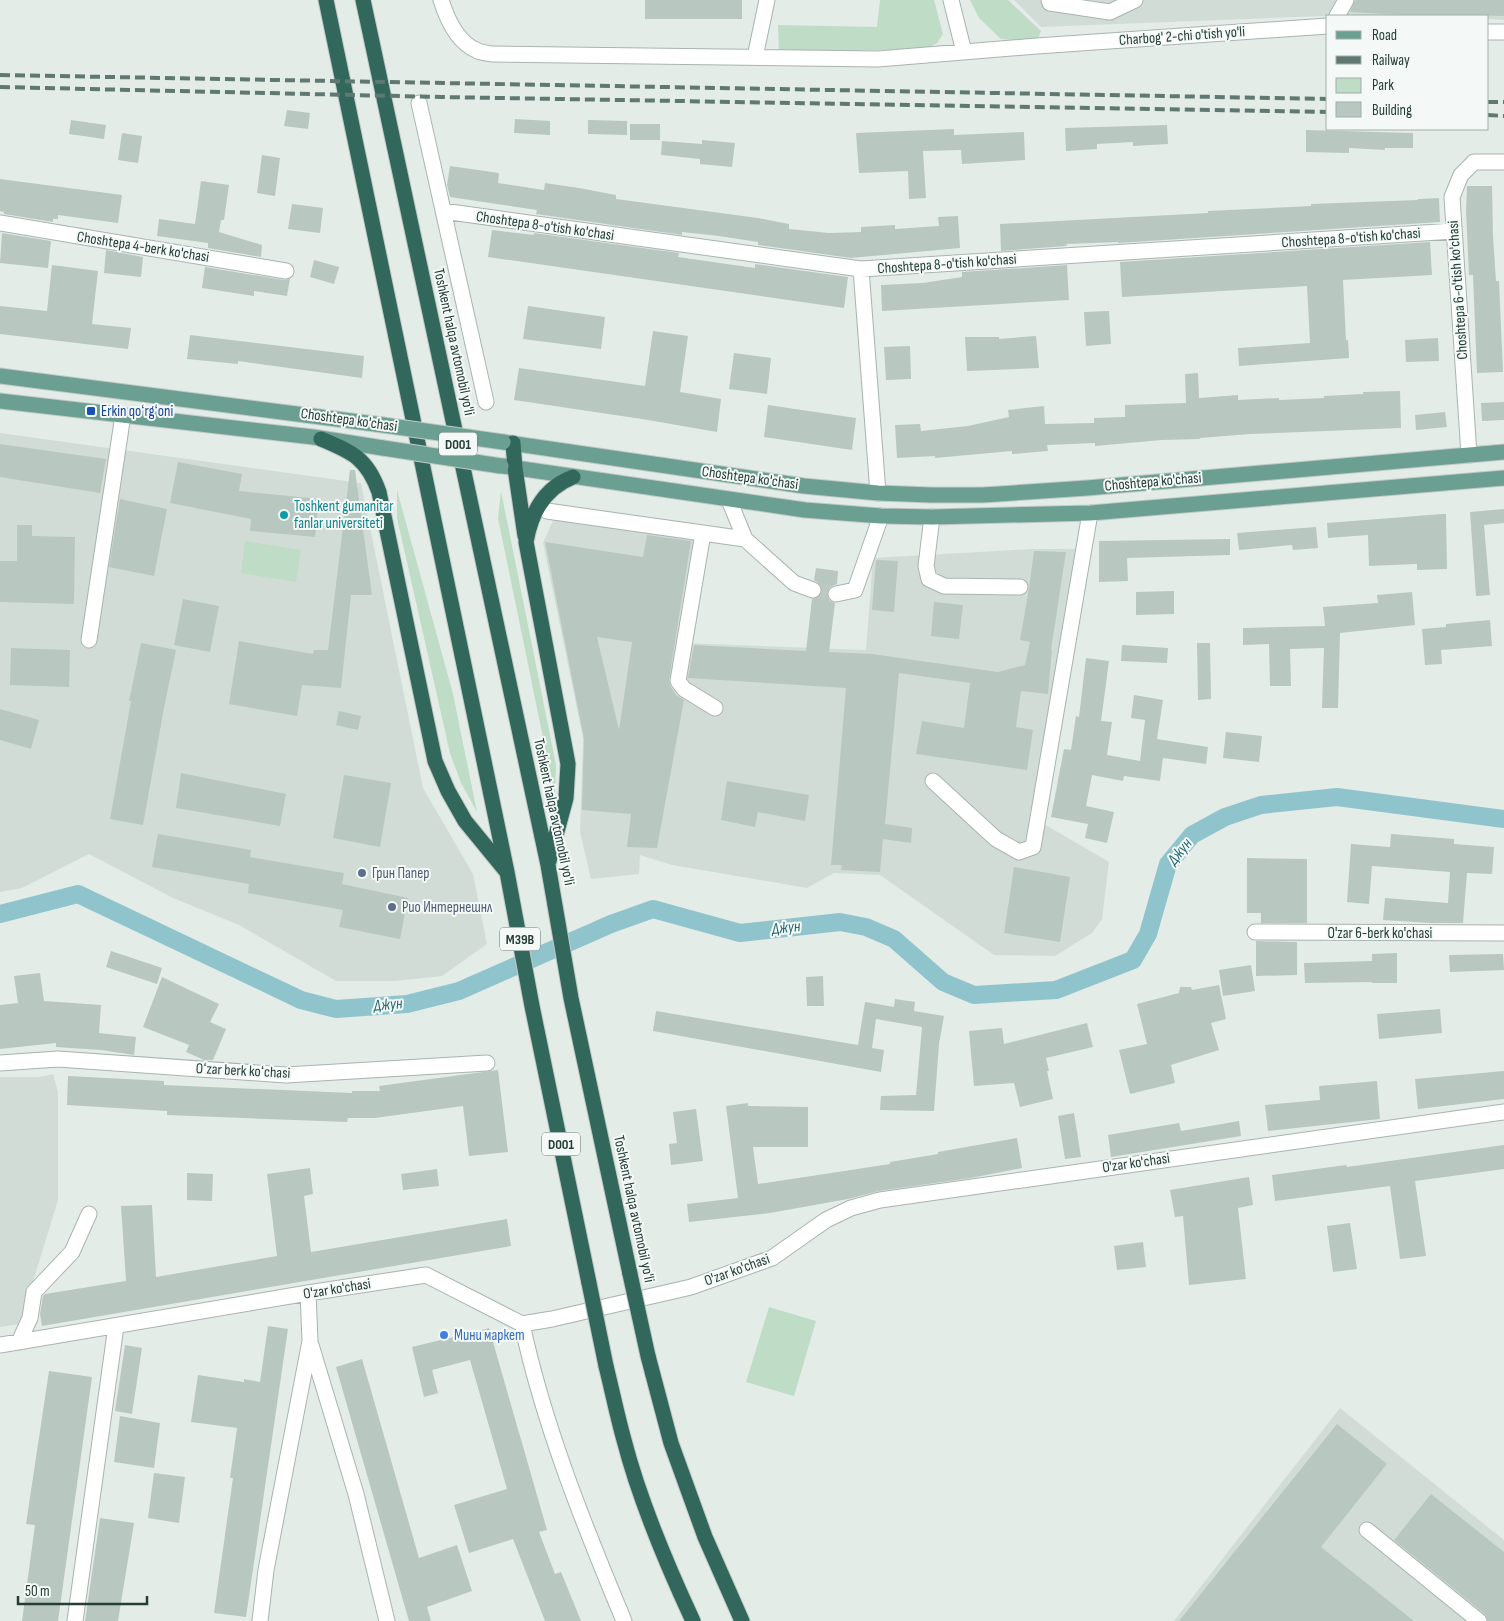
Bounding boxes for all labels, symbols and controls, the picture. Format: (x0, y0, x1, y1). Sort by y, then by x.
legend (1326, 15, 1489, 130)
street label: Charbog' 2-chi o'tish yo'li (1118, 22, 1246, 50)
text: Road (1372, 26, 1397, 45)
text: Railway (1372, 51, 1410, 70)
text: Park (1372, 76, 1394, 95)
text: Building (1372, 101, 1412, 120)
street label: Choshtepa 8-o'tish ko'chasi (475, 207, 616, 245)
street label: Choshtepa 6-o'tish ko'chasi (1444, 220, 1472, 360)
street label: Choshtepa 8-o'tish ko'chasi (1281, 224, 1421, 252)
street label: Choshtepa 4-berk ko'chasi (76, 227, 211, 267)
street label: Choshtepa 8-o'tish ko'chasi (877, 250, 1017, 278)
street label: Toshkent halqa avtomobil yo'li (429, 267, 479, 418)
place label: Erkin qoʻrgʻoni (101, 402, 173, 421)
street label: Choshtepa ko'chasi (300, 404, 399, 436)
marker: Erkin qoʻrgʻoni (85, 405, 97, 417)
road number: D001 (439, 432, 477, 456)
street label: Choshtepa ko'chasi (701, 462, 800, 494)
street label: Choshtepa ko'chasi (1104, 468, 1202, 496)
place label: Toshkent gumanitar fanlar universiteti (294, 497, 394, 533)
marker: Toshkent gumanitar fanlar universiteti (278, 509, 290, 521)
street label: Toshkent halqa avtomobil yo'li (529, 737, 579, 888)
water label: Джун (1163, 834, 1197, 870)
place label: Грин Папер (372, 864, 430, 883)
marker: Грин Папер (356, 867, 368, 879)
place label: Рио Интернешнл (402, 898, 493, 917)
marker: Рио Интернешнл (386, 901, 398, 913)
water label: Джун (770, 917, 802, 939)
street label: O'zar 6-berk ko'chasi (1328, 924, 1433, 943)
road number: M39B (500, 928, 540, 951)
water label: Джун (372, 994, 404, 1016)
street label: Oʻzar berk koʻchasi (195, 1059, 291, 1083)
road number: D001 (542, 1132, 580, 1156)
street label: Toshkent halqa avtomobil yo'li (609, 1134, 659, 1285)
street label: O'zar ko'chasi (1101, 1149, 1171, 1177)
street label: O'zar ko'chasi (702, 1249, 772, 1291)
street label: O'zar ko'chasi (302, 1274, 372, 1304)
place label: Мини маркет (454, 1326, 525, 1345)
marker: Мини маркет (438, 1329, 450, 1341)
scale bar (18, 1574, 146, 1606)
text: 50 m (25, 1582, 50, 1601)

